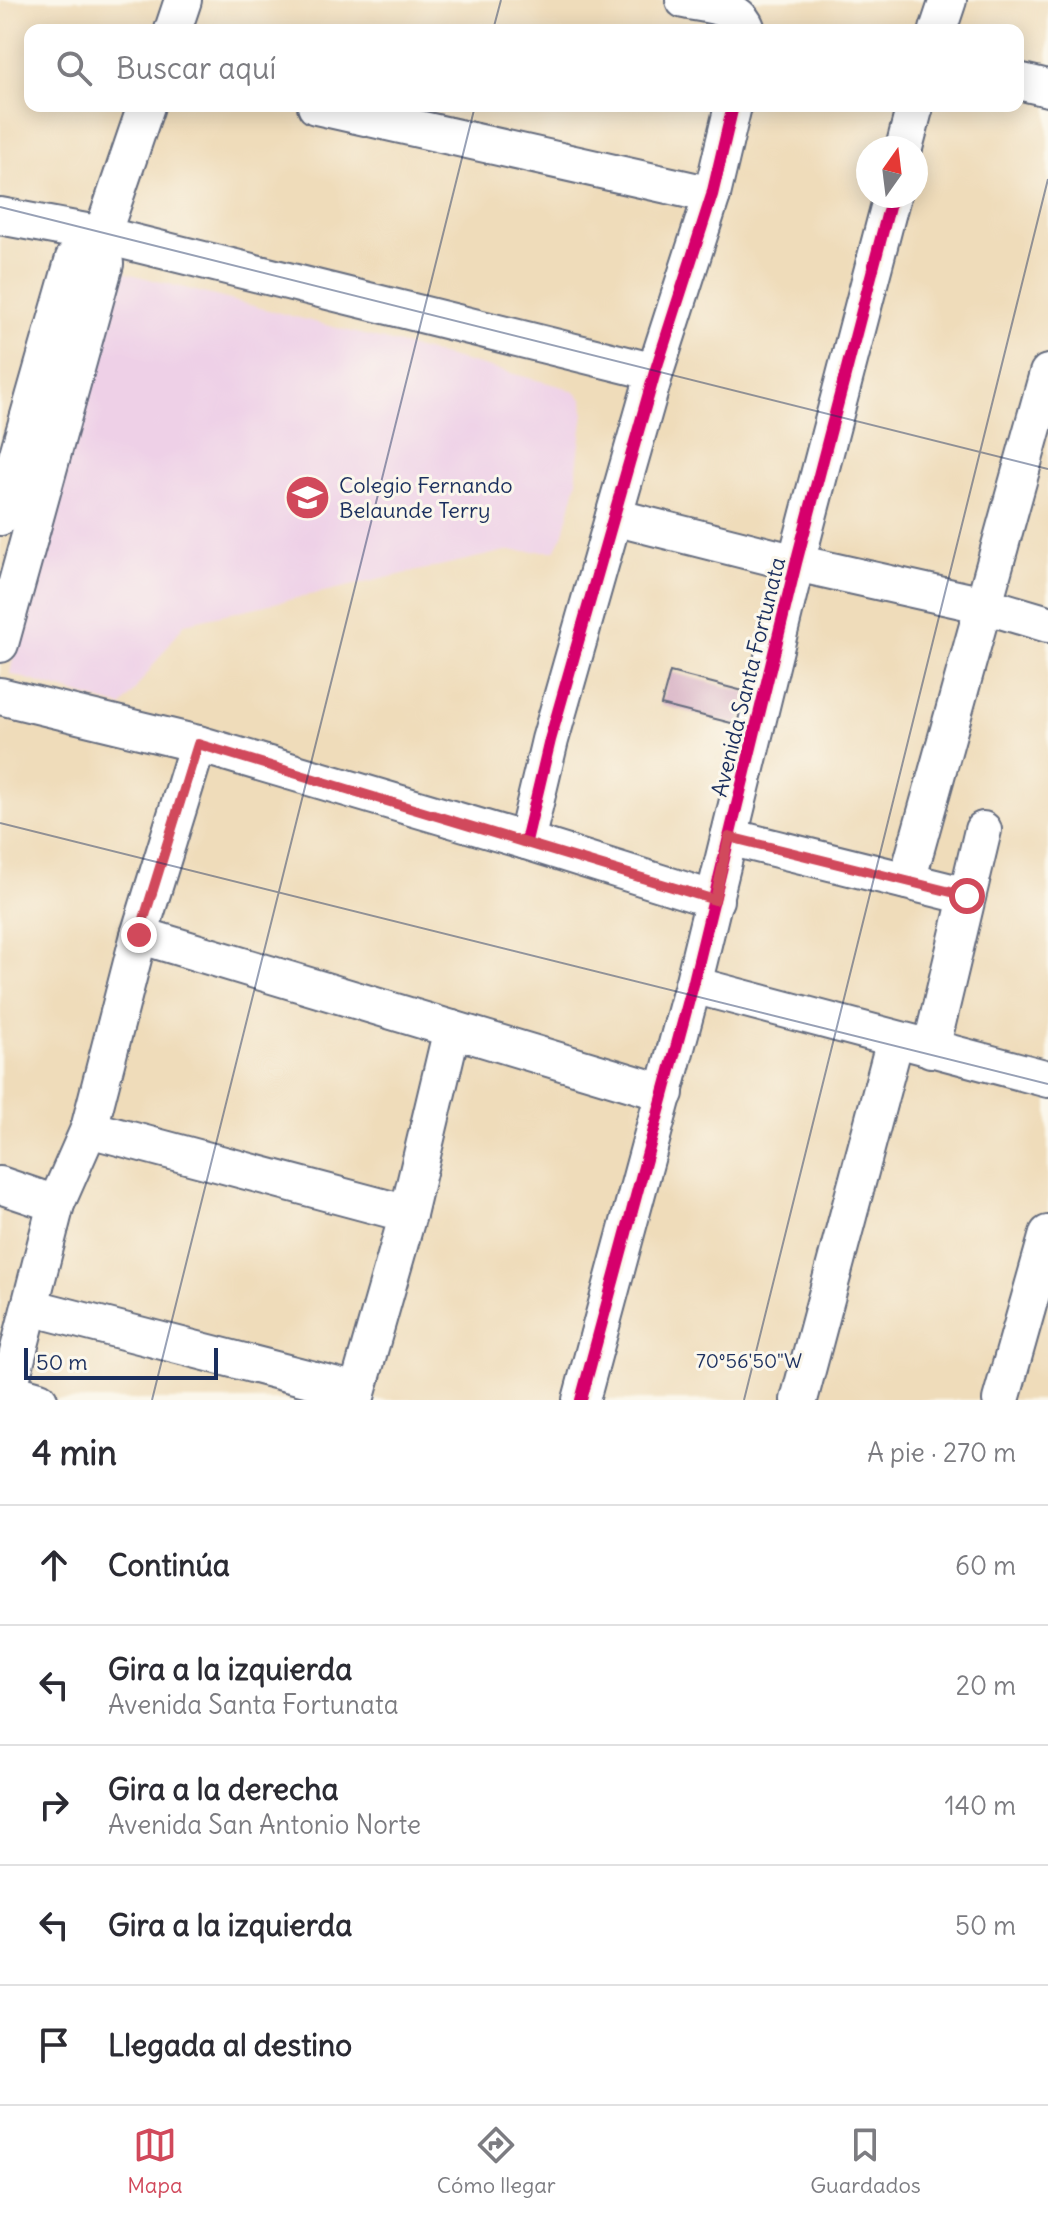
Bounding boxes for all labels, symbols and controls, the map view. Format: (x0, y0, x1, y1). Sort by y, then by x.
search box (24, 24, 1024, 112)
icon: search (52, 46, 96, 90)
text: Buscar aquí (116, 49, 276, 87)
north arrow (856, 136, 928, 208)
place label: Colegio Fernando Belaunde Terry (339, 471, 513, 524)
school or university icon: Colegio Fernando Belaunde Terry (284, 474, 332, 522)
street label: Avenida Santa Fortunata (705, 554, 791, 800)
route start (949, 878, 985, 914)
route end (121, 917, 157, 953)
scale bar (24, 1344, 218, 1380)
text: 50 m (36, 1348, 88, 1376)
text: 70°56'50"W (696, 1348, 802, 1373)
text: 4 min (32, 1431, 117, 1474)
text: A pie · 270 m (867, 1436, 1016, 1469)
icon: ahead (32, 1543, 76, 1587)
text: Continúa (108, 1546, 230, 1584)
text: 60 m (955, 1549, 1016, 1582)
text: Gira a la izquierda (108, 1650, 352, 1688)
icon: left (32, 1663, 76, 1707)
text: 20 m (956, 1669, 1016, 1702)
text: Avenida Santa Fortunata (108, 1688, 399, 1721)
text: Gira a la derecha (108, 1770, 339, 1808)
icon: right (32, 1783, 76, 1827)
text: 140 m (945, 1789, 1016, 1822)
text: Avenida San Antonio Norte (108, 1808, 421, 1841)
icon: left (32, 1903, 76, 1947)
text: Gira a la izquierda (108, 1906, 352, 1944)
text: 50 m (955, 1909, 1016, 1942)
icon: arrive (32, 2023, 76, 2067)
text: Llegada al destino (108, 2026, 352, 2064)
tab: Mapa (127, 2123, 183, 2199)
tab: Cómo llegar (437, 2123, 556, 2199)
tab: Guardados (810, 2123, 921, 2199)

